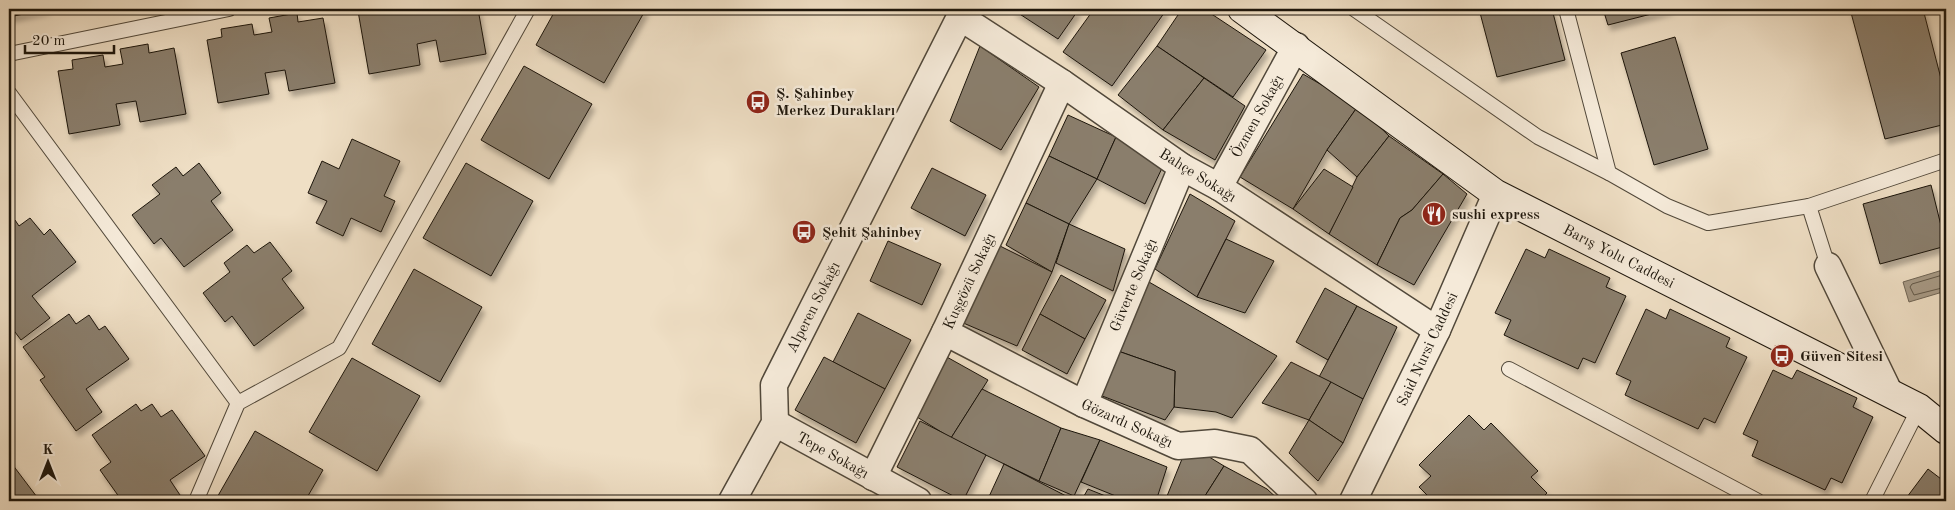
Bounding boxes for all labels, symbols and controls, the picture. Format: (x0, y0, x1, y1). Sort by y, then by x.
scale bar (25, 22, 114, 54)
text: 20 m (32, 34, 66, 49)
street label: Özmen Sokağı (1227, 71, 1287, 161)
place label: Ş. Şahinbey Merkez Durakları (776, 87, 895, 119)
bus stop icon: Ş. Şahinbey Merkez Durakları (745, 89, 771, 115)
street label: Bahçe Sokağı (1156, 147, 1238, 206)
restaurant icon: sushi express (1421, 201, 1447, 227)
place label: sushi express (1452, 208, 1540, 223)
bus stop icon: Şehit Şahinbey (791, 219, 817, 245)
street label: Barış Yolu Caddesi (1560, 223, 1676, 292)
place label: Şehit Şahinbey (822, 226, 922, 241)
street label: Kuşgözü Sokağı (942, 231, 999, 332)
street label: Güverte Sokağı (1108, 237, 1161, 334)
street label: Alperen Sokağı (785, 260, 844, 355)
street label: Said Nursi Caddesi (1395, 290, 1461, 409)
bus stop icon: Güven Sitesi (1769, 343, 1795, 369)
place label: Güven Sitesi (1800, 350, 1883, 365)
street label: Gözardı Sokağı (1078, 397, 1174, 451)
street label: Tepe Sokağı (794, 430, 871, 482)
north arrow (22, 438, 72, 488)
text: K (43, 443, 54, 457)

